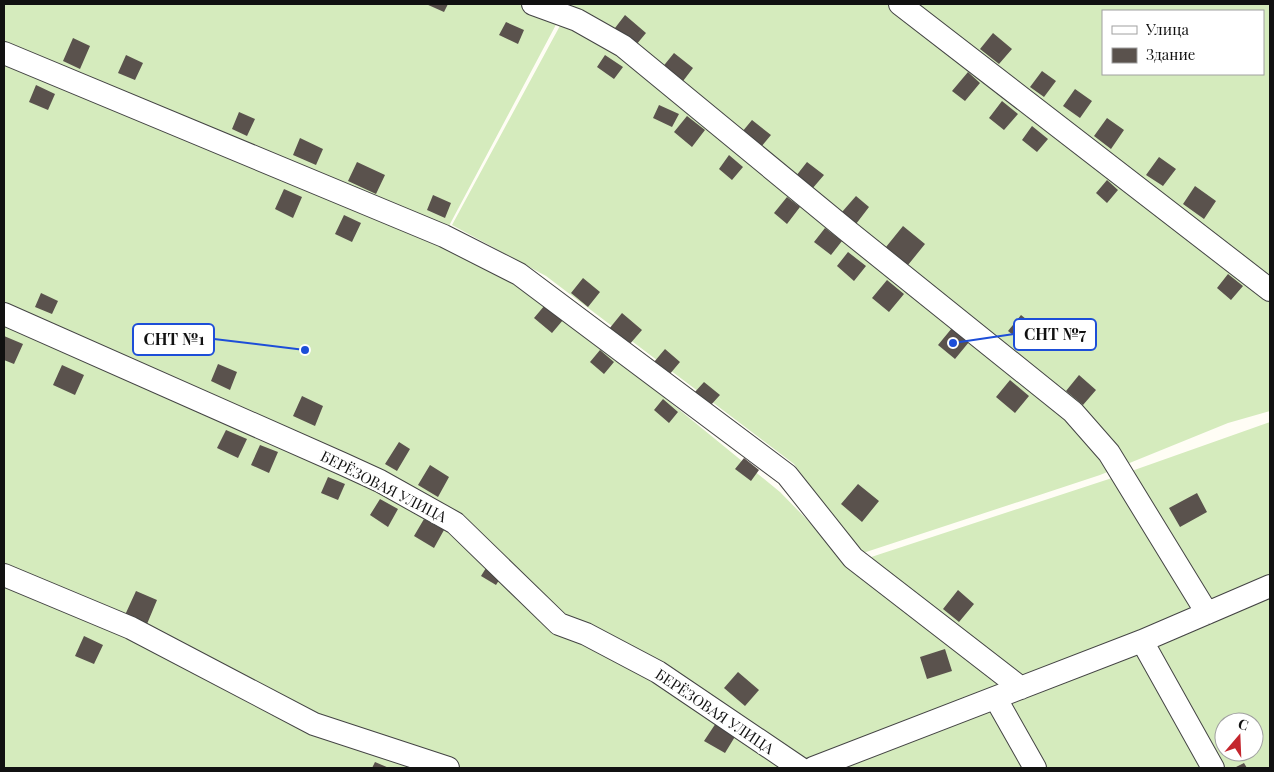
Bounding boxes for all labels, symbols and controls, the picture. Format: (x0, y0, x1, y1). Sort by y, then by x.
legend (1102, 10, 1264, 75)
text: Улица (1145, 19, 1189, 39)
text: Здание (1146, 44, 1195, 64)
callout: СНТ №7 (1014, 319, 1096, 350)
text: СНТ №7 (1024, 323, 1087, 344)
callout: СНТ №1 (133, 324, 214, 355)
text: СНТ №1 (143, 328, 205, 349)
street label: БЕРЁЗОВАЯ УЛИЦА (318, 446, 451, 527)
street label: БЕРЁЗОВАЯ УЛИЦА (652, 664, 779, 758)
north arrow (1214, 712, 1264, 762)
text: С (1236, 714, 1251, 735)

